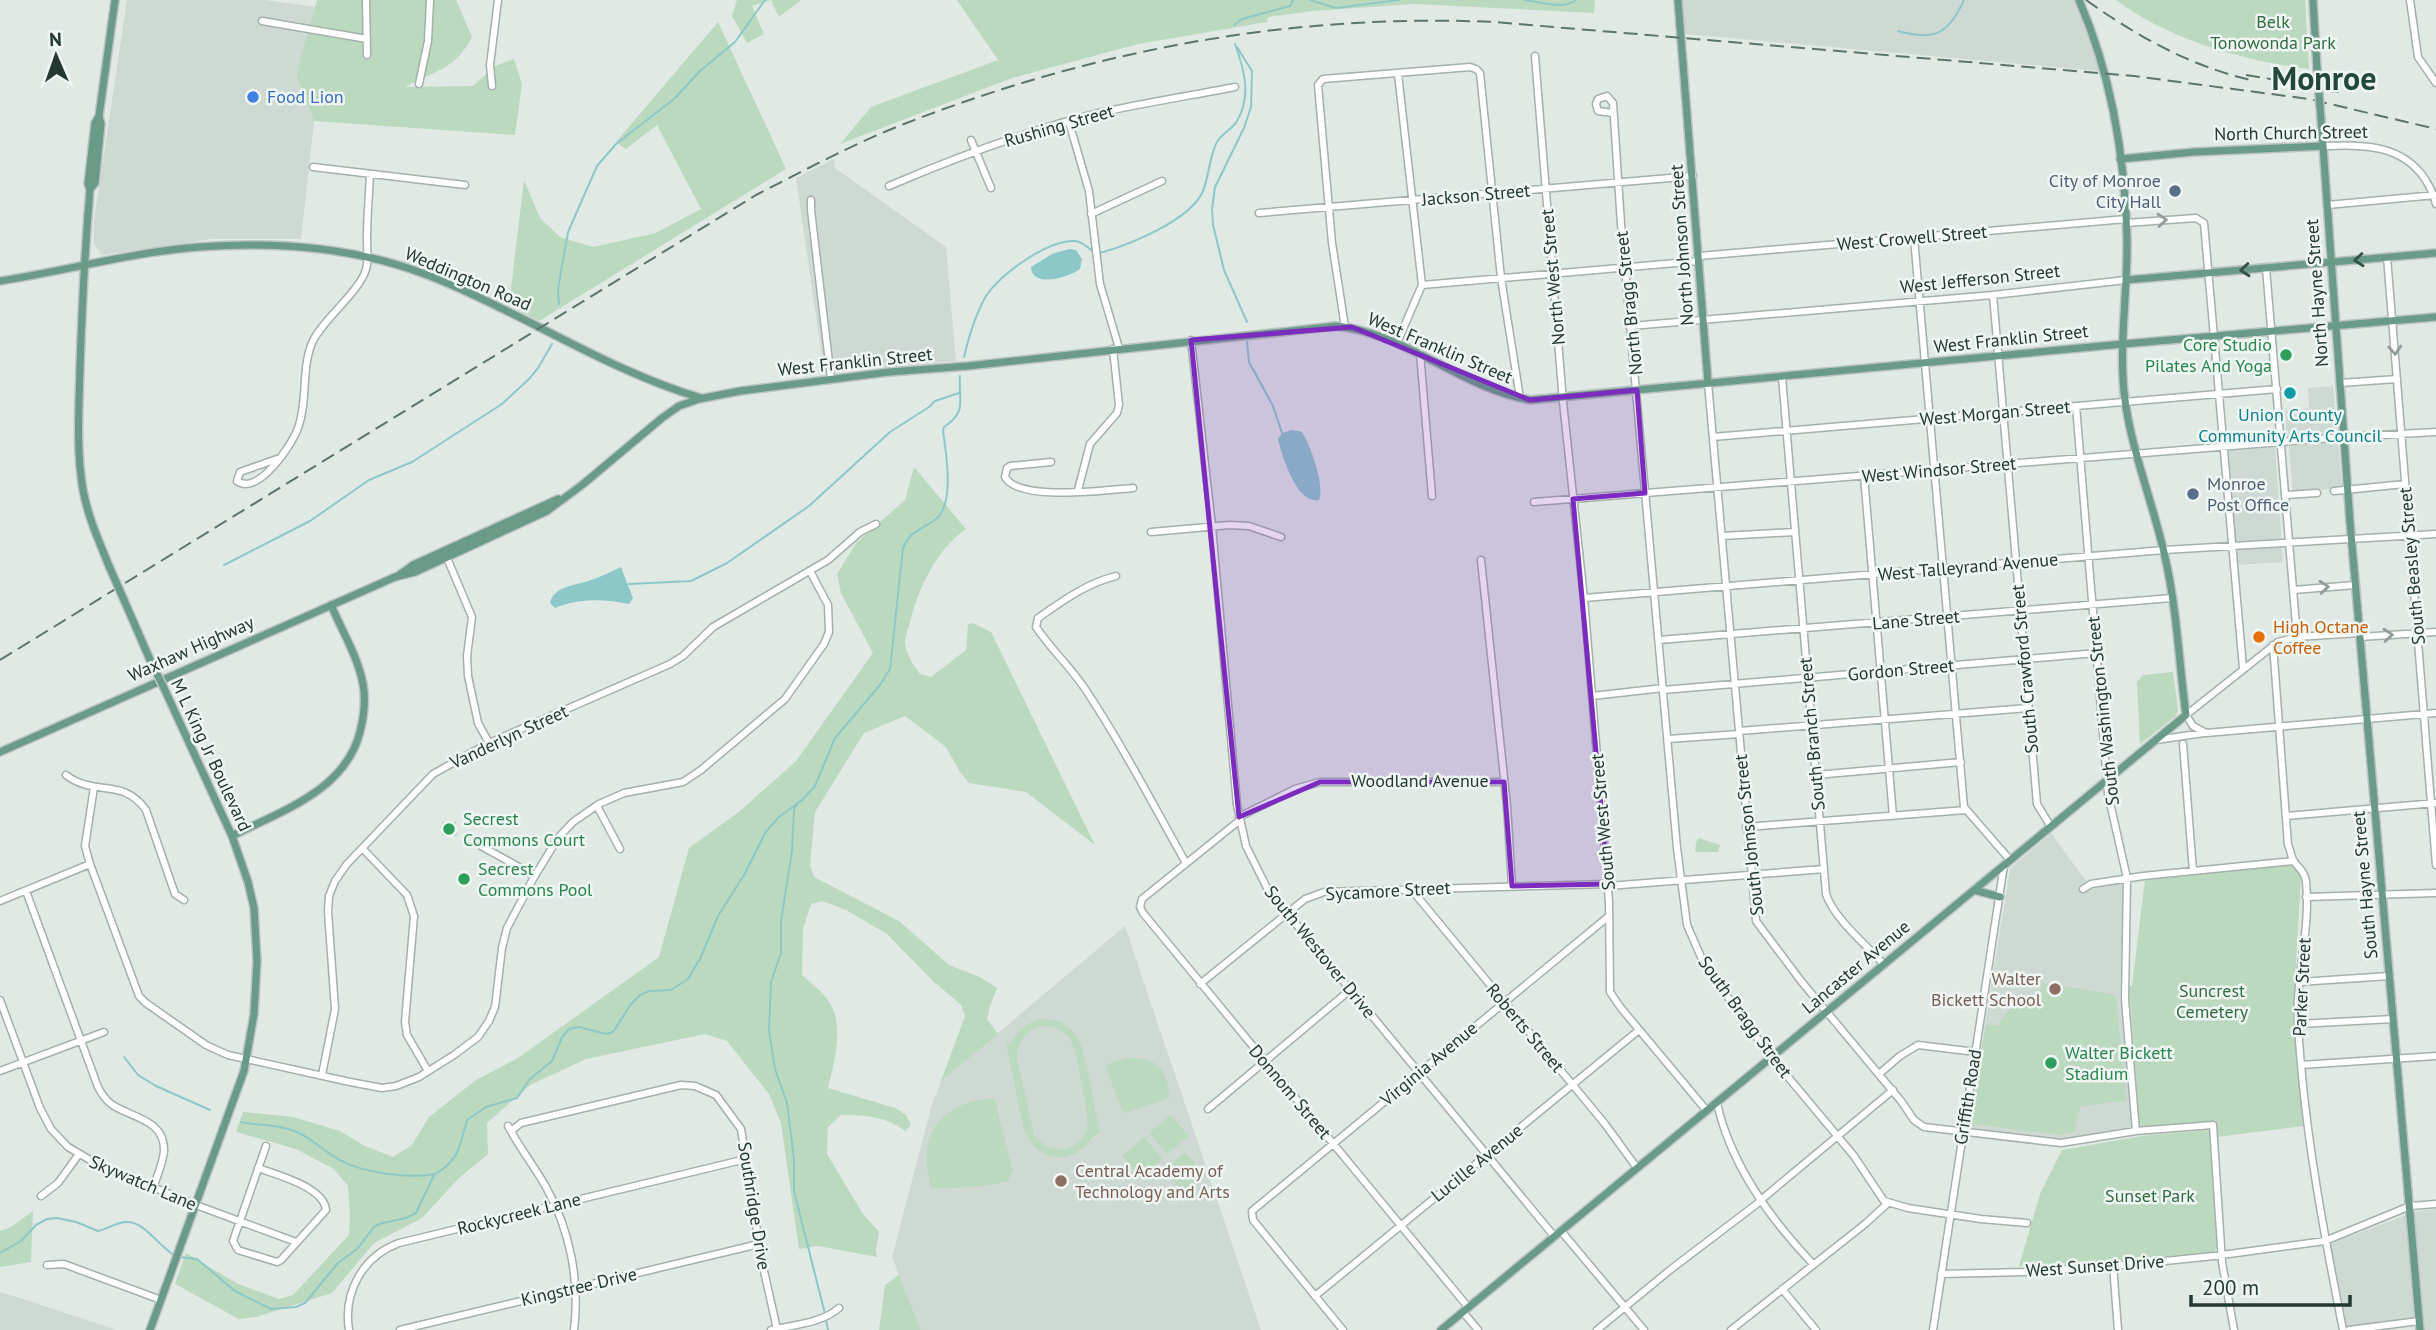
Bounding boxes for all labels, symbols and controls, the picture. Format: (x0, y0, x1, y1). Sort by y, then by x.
park label: Belk Tonowonda Park (2210, 10, 2336, 54)
north arrow (21, 21, 91, 91)
text: N (49, 27, 62, 51)
district label: Monroe (2272, 57, 2376, 99)
place label: Food Lion (267, 85, 344, 108)
marker: Food Lion (245, 89, 261, 105)
street label: Rushing Street (1001, 99, 1116, 152)
street label: North Church Street (2214, 120, 2368, 145)
street label: North Johnson Street (1664, 164, 1699, 326)
place label: City of Monroe City Hall (2049, 169, 2162, 213)
street label: Jackson Street (1420, 178, 1531, 211)
marker: City of Monroe City Hall (2167, 183, 2183, 199)
street label: North West Street (1535, 208, 1570, 346)
one-way arrow (2157, 213, 2168, 228)
street label: North Hayne Street (2300, 218, 2333, 368)
street label: West Crowell Street (1836, 219, 1988, 256)
street label: North Bragg Street (1609, 230, 1648, 376)
street label: Weddington Road (401, 242, 535, 316)
one-way arrow (2353, 252, 2364, 267)
street label: West Jefferson Street (1899, 259, 2061, 298)
one-way arrow (2239, 262, 2250, 277)
street label: West Franklin Street (1364, 307, 1516, 388)
street label: West Franklin Street (1933, 319, 2089, 358)
place label: Core Studio Pilates And Yoga (2145, 333, 2272, 377)
street label: West Franklin Street (777, 342, 933, 381)
one-way arrow (2388, 344, 2403, 355)
marker: Core Studio Pilates And Yoga (2278, 347, 2294, 363)
marker: Union County Community Arts Council (2282, 385, 2298, 401)
street label: West Morgan Street (1919, 394, 2071, 431)
place label: Union County Community Arts Council (2198, 403, 2383, 447)
street label: West Windsor Street (1861, 451, 2017, 488)
place label: Monroe Post Office (2207, 472, 2289, 516)
marker: Monroe Post Office (2185, 486, 2201, 502)
street label: South Beasley Street (2393, 486, 2430, 646)
street label: West Talleyrand Avenue (1877, 547, 2059, 586)
one-way arrow (2319, 580, 2330, 595)
street label: South Crawford Street (2006, 584, 2043, 755)
street label: Lane Street (1871, 604, 1961, 635)
street label: Waxhaw Highway (124, 610, 258, 687)
street label: South Washington Street (2081, 615, 2124, 807)
place label: High Octane Coffee (2273, 615, 2369, 659)
one-way arrow (2383, 628, 2394, 643)
marker: High Octane Coffee (2251, 629, 2267, 645)
street label: Gordon Street (1847, 653, 1955, 686)
street label: South Branch Street (1793, 656, 1830, 812)
street label: M L King Jr Boulevard (166, 675, 257, 835)
street label: Vanderlyn Street (445, 699, 571, 774)
street label: South West Street (1585, 753, 1620, 891)
street label: South Johnson Street (1729, 753, 1768, 917)
street label: Woodland Avenue (1351, 769, 1489, 792)
place label: Secrest Commons Court (463, 807, 585, 851)
street label: South Hayne Street (2347, 810, 2382, 960)
marker: Secrest Commons Court (441, 821, 457, 837)
place label: Secrest Commons Pool (478, 857, 593, 901)
marker: Secrest Commons Pool (456, 871, 472, 887)
street label: Sycamore Street (1325, 876, 1451, 905)
street label: South Westover Drive (1260, 881, 1381, 1023)
street label: Lancaster Avenue (1797, 915, 1914, 1018)
street label: Parker Street (2287, 937, 2316, 1037)
street label: South Bragg Street (1693, 951, 1797, 1082)
place label: Walter Bickett School (1931, 967, 2042, 1011)
street label: Roberts Street (1481, 978, 1569, 1077)
park label: Suncrest Cemetery (2176, 979, 2249, 1023)
marker: Walter Bickett School (2047, 981, 2063, 997)
street label: Virginia Avenue (1375, 1016, 1482, 1112)
street label: Donnom Street (1244, 1040, 1337, 1144)
place label: Walter Bickett Stadium (2065, 1041, 2173, 1085)
street label: Griffith Road (1949, 1048, 1986, 1146)
marker: Walter Bickett Stadium (2043, 1055, 2059, 1071)
street label: Lucille Avenue (1426, 1119, 1527, 1207)
street label: Southridge Drive (733, 1140, 776, 1272)
street label: Skywatch Lane (86, 1150, 200, 1215)
place label: Central Academy of Technology and Arts (1075, 1159, 1230, 1203)
marker: Central Academy of Technology and Arts (1053, 1173, 1069, 1189)
park label: Sunset Park (2105, 1184, 2195, 1207)
street label: Rockycreek Lane (455, 1187, 583, 1240)
street label: West Sunset Drive (2025, 1249, 2165, 1282)
street label: Kingstree Drive (519, 1262, 639, 1311)
scale bar (2191, 1264, 2350, 1308)
text: 200 m (2202, 1274, 2259, 1301)

